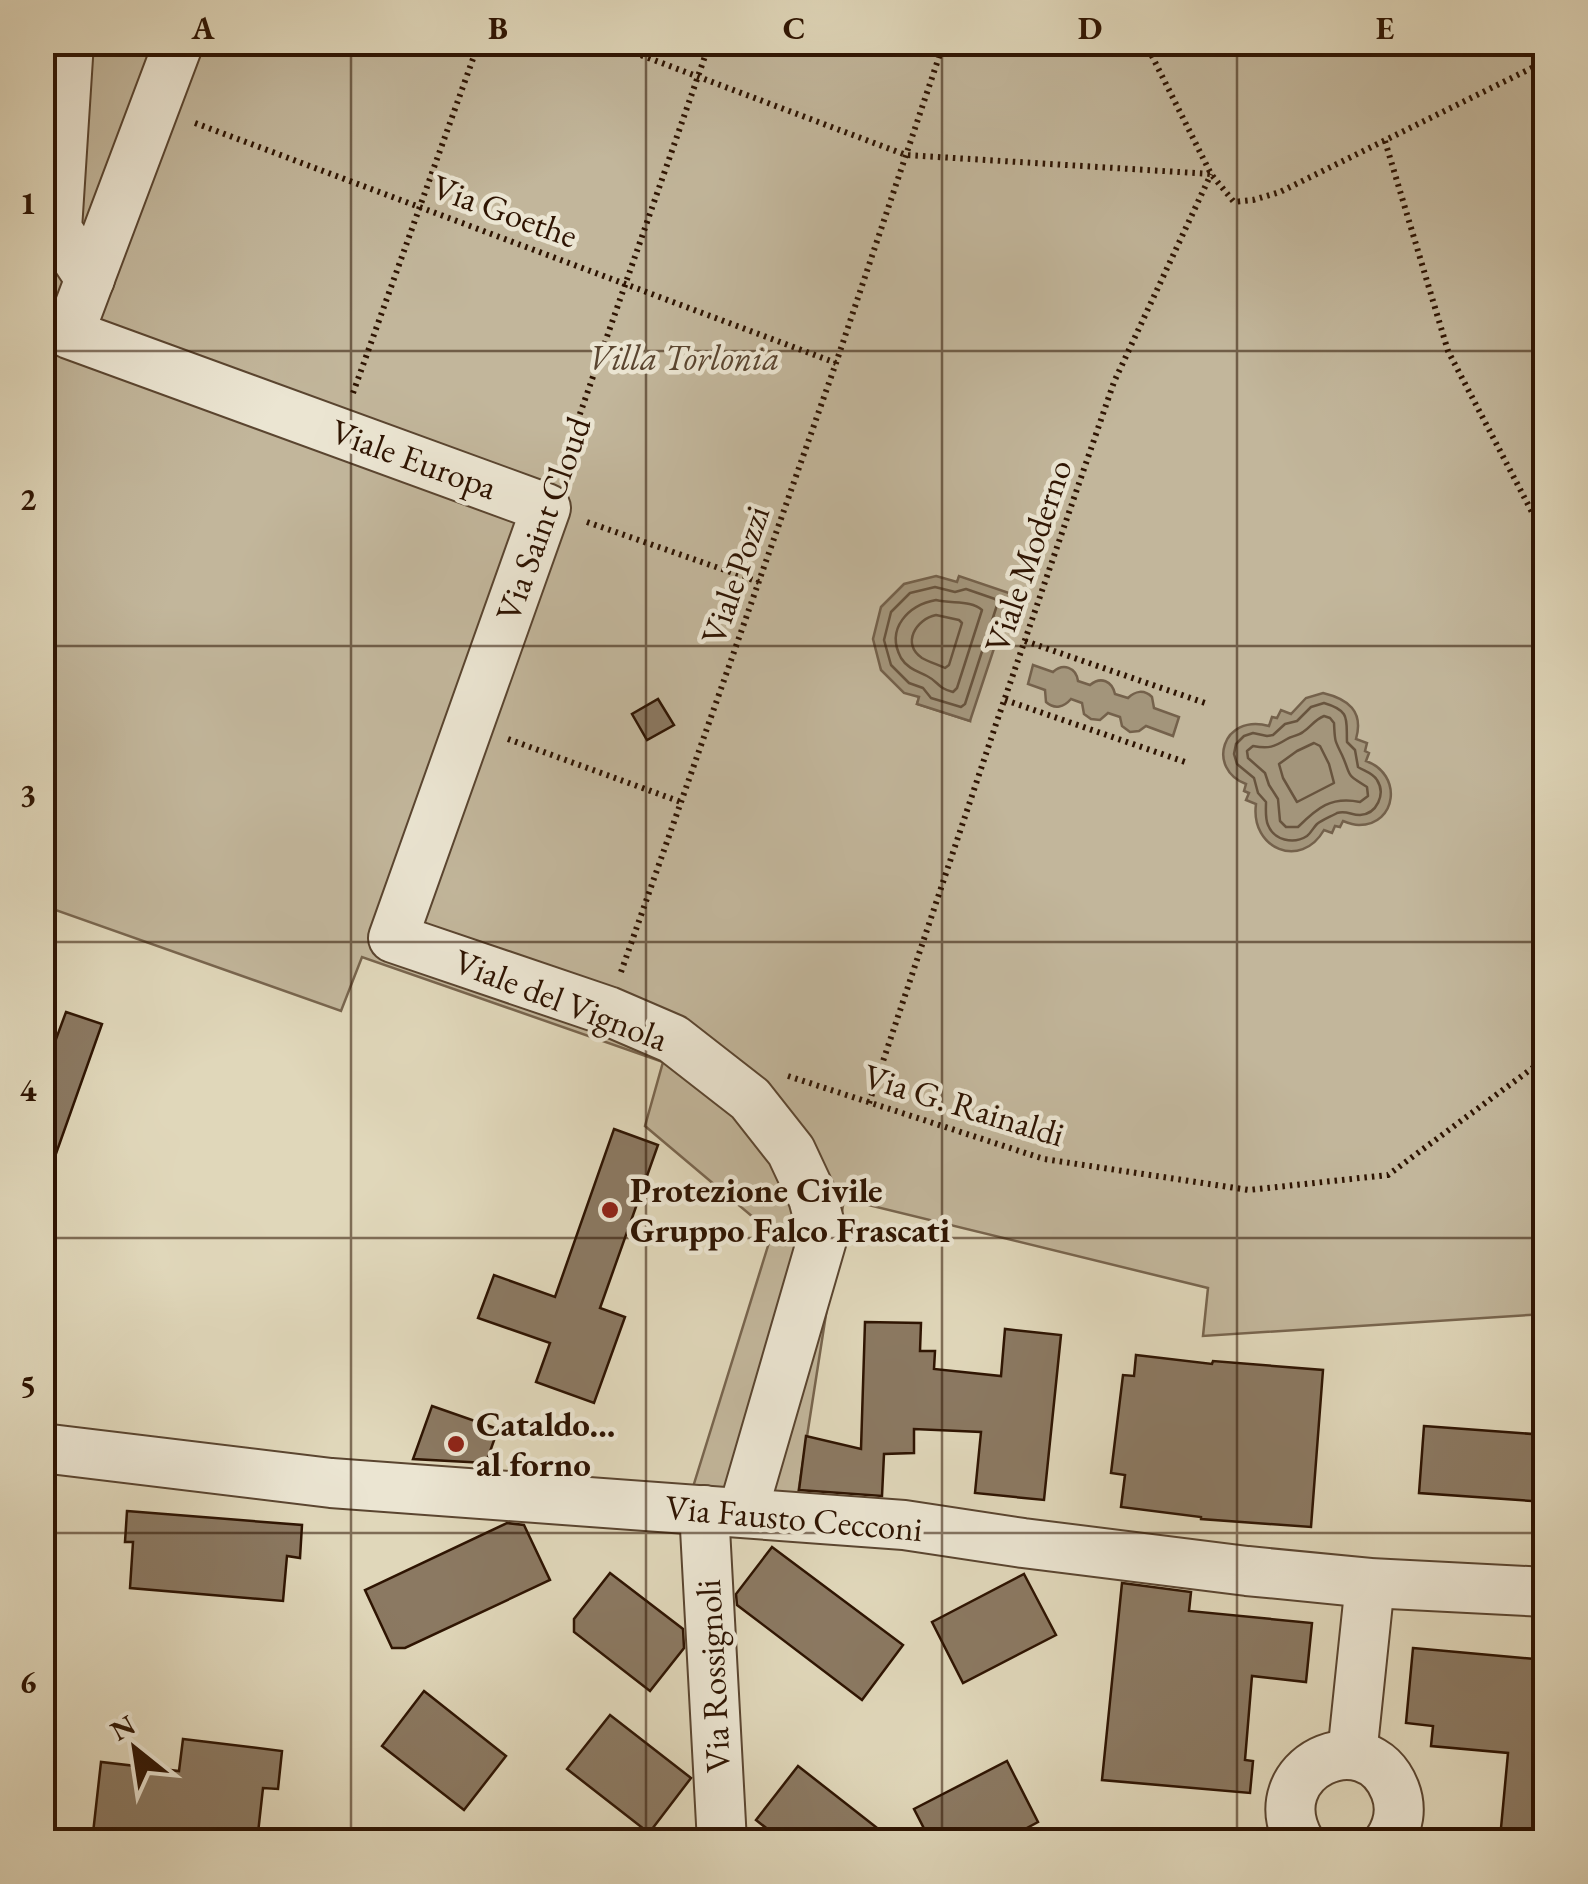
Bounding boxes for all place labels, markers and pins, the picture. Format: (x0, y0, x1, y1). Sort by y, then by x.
place label: Protezione Civile Gruppo Falco Frascati (630, 1167, 950, 1252)
marker: Protezione Civile Gruppo Falco Frascati (599, 1199, 621, 1221)
place label: Cataldo... al forno (476, 1401, 615, 1486)
marker: Cataldo... al forno (445, 1433, 467, 1455)

